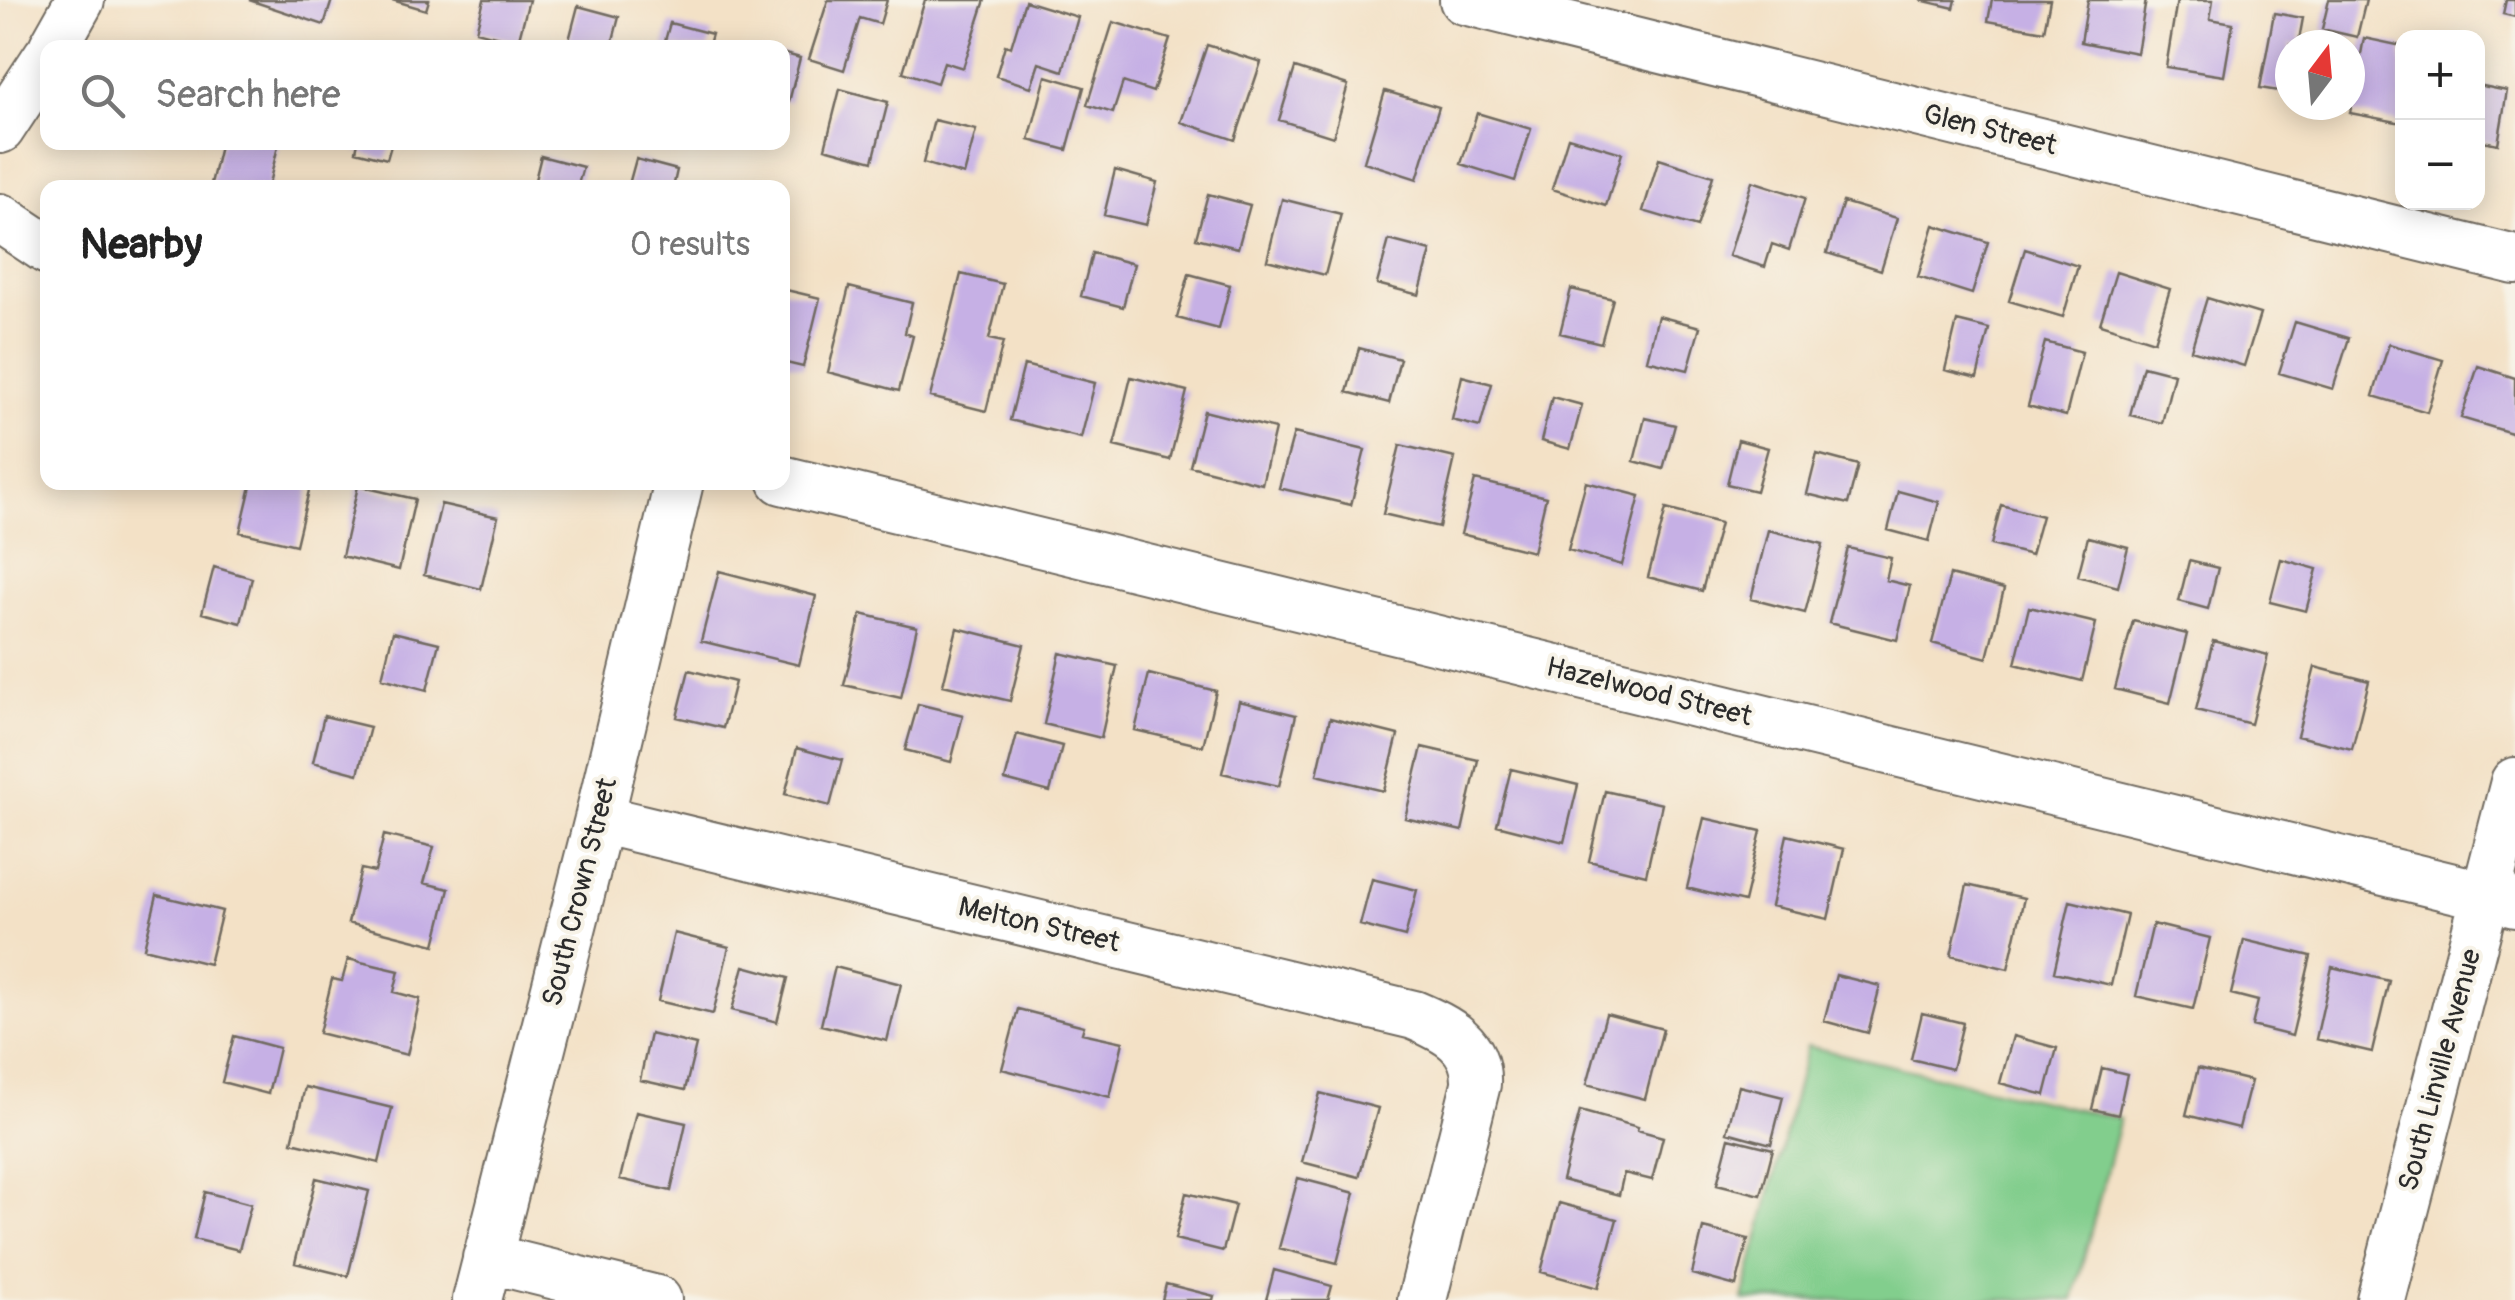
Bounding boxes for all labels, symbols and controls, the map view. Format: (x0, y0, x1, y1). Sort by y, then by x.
north arrow (2275, 30, 2365, 120)
map controls (2395, 30, 2485, 210)
button: + (2395, 30, 2485, 120)
search box (40, 40, 790, 150)
icon: search (75, 68, 130, 123)
text: Search here (155, 71, 341, 119)
street label: Glen Street (1920, 97, 2061, 164)
button: − (2395, 120, 2485, 210)
text: Nearby (80, 219, 202, 271)
text: 0 results (630, 225, 750, 265)
street label: Hazelwood Street (1543, 650, 1756, 735)
street label: South Crown Street (535, 773, 625, 1010)
street label: Melton Street (955, 889, 1124, 961)
street label: South Linville Avenue (2391, 945, 2489, 1195)

